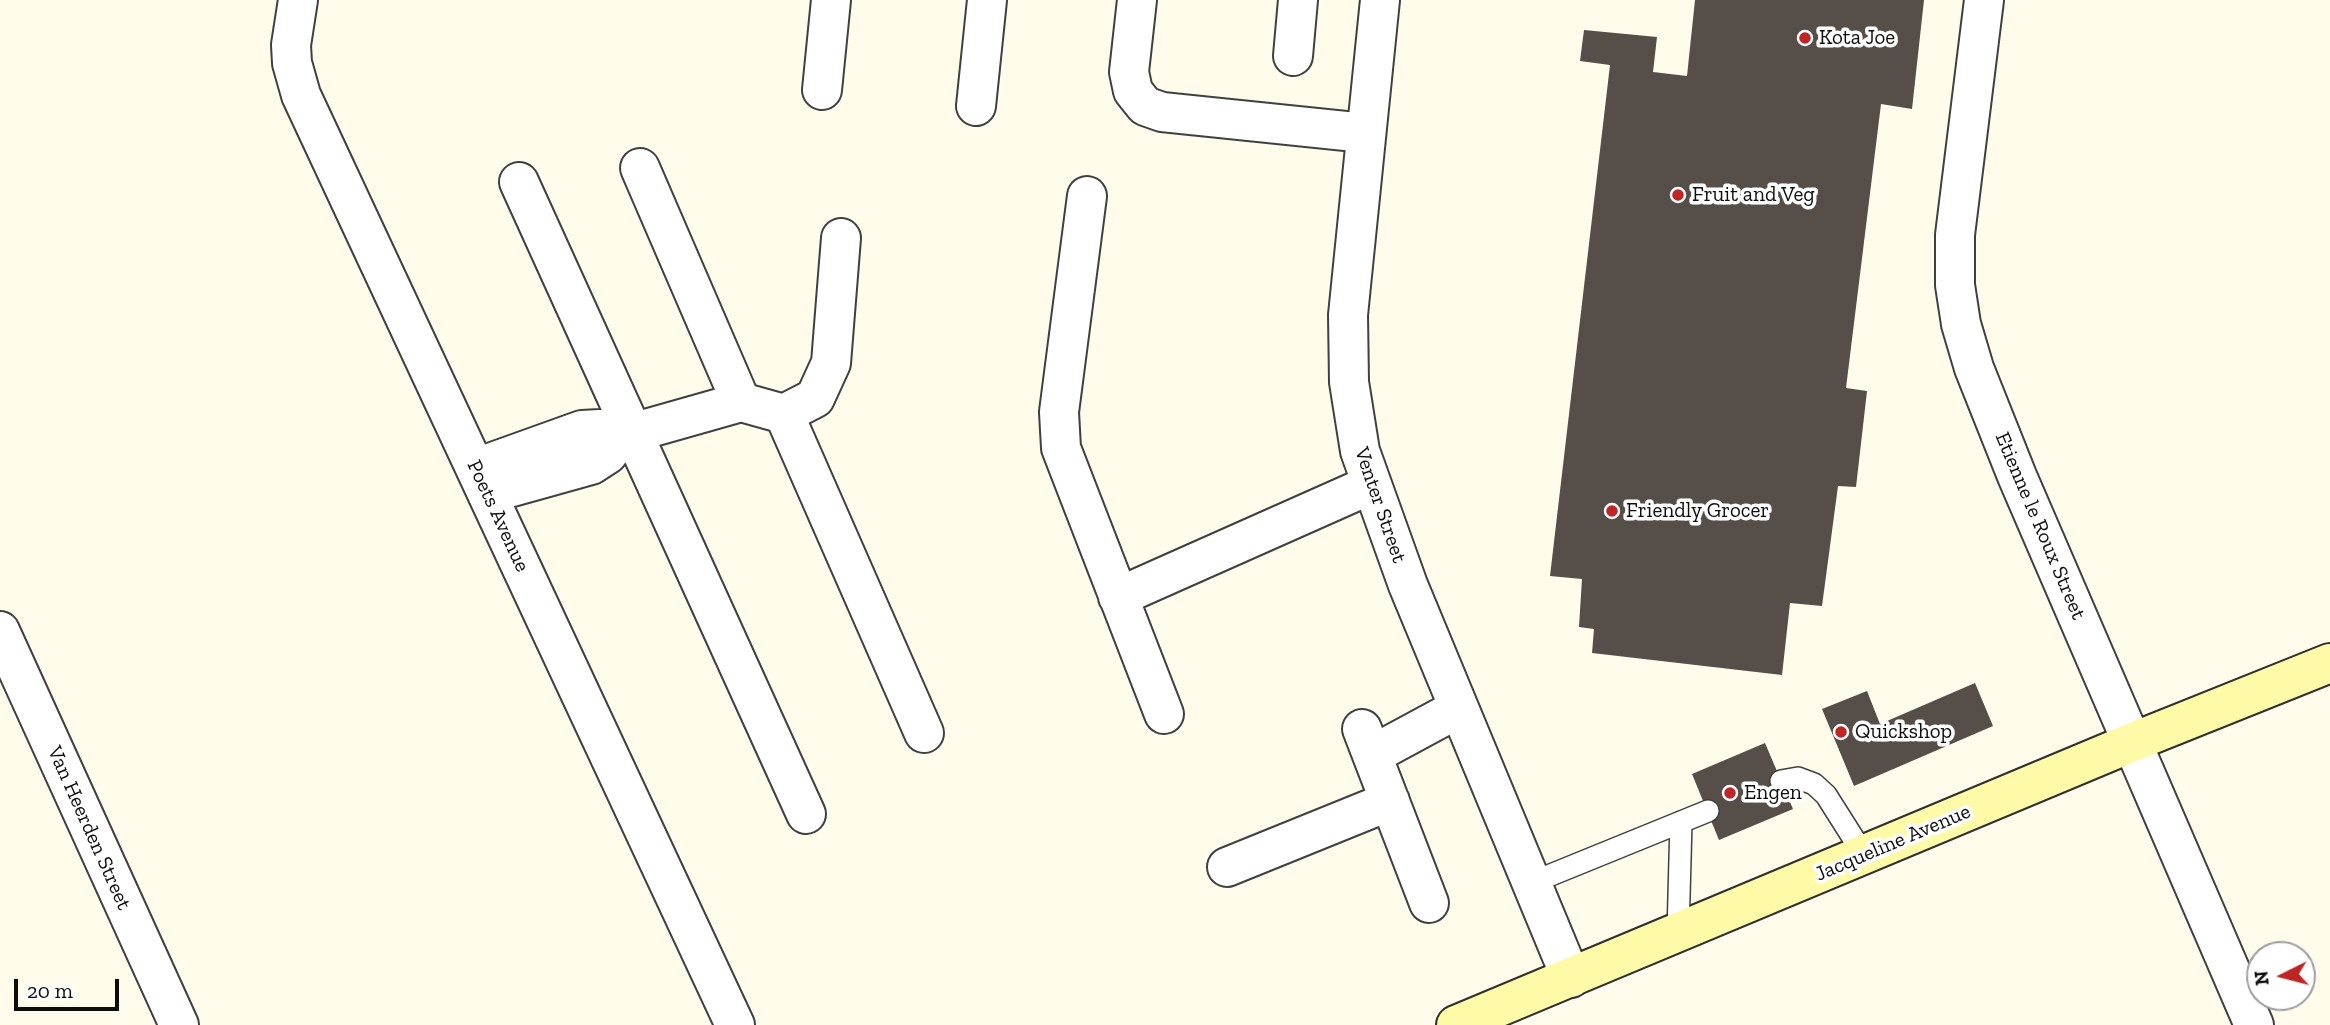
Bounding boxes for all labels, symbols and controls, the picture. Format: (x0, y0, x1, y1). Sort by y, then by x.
place label: Kota Joe (1819, 25, 1895, 51)
marker: Kota Joe (1797, 30, 1813, 46)
place label: Fruit and Veg (1692, 182, 1815, 208)
marker: Fruit and Veg (1670, 187, 1686, 203)
street label: Etienne le Roux Street (1989, 429, 2091, 623)
street label: Venter Street (1348, 444, 1412, 566)
street label: Poets Avenue (461, 456, 535, 576)
place label: Friendly Grocer (1626, 498, 1769, 524)
marker: Friendly Grocer (1604, 503, 1620, 519)
place label: Quickshop (1855, 719, 1952, 745)
marker: Quickshop (1833, 724, 1849, 740)
street label: Van Heerden Street (42, 742, 136, 914)
place label: Engen (1744, 780, 1802, 806)
marker: Engen (1722, 785, 1738, 801)
street label: Jacqueline Avenue (1811, 799, 1975, 887)
north arrow (2246, 941, 2316, 1011)
scale bar (18, 965, 122, 1009)
text: N (2249, 970, 2274, 986)
text: 20 m (27, 978, 73, 1003)

